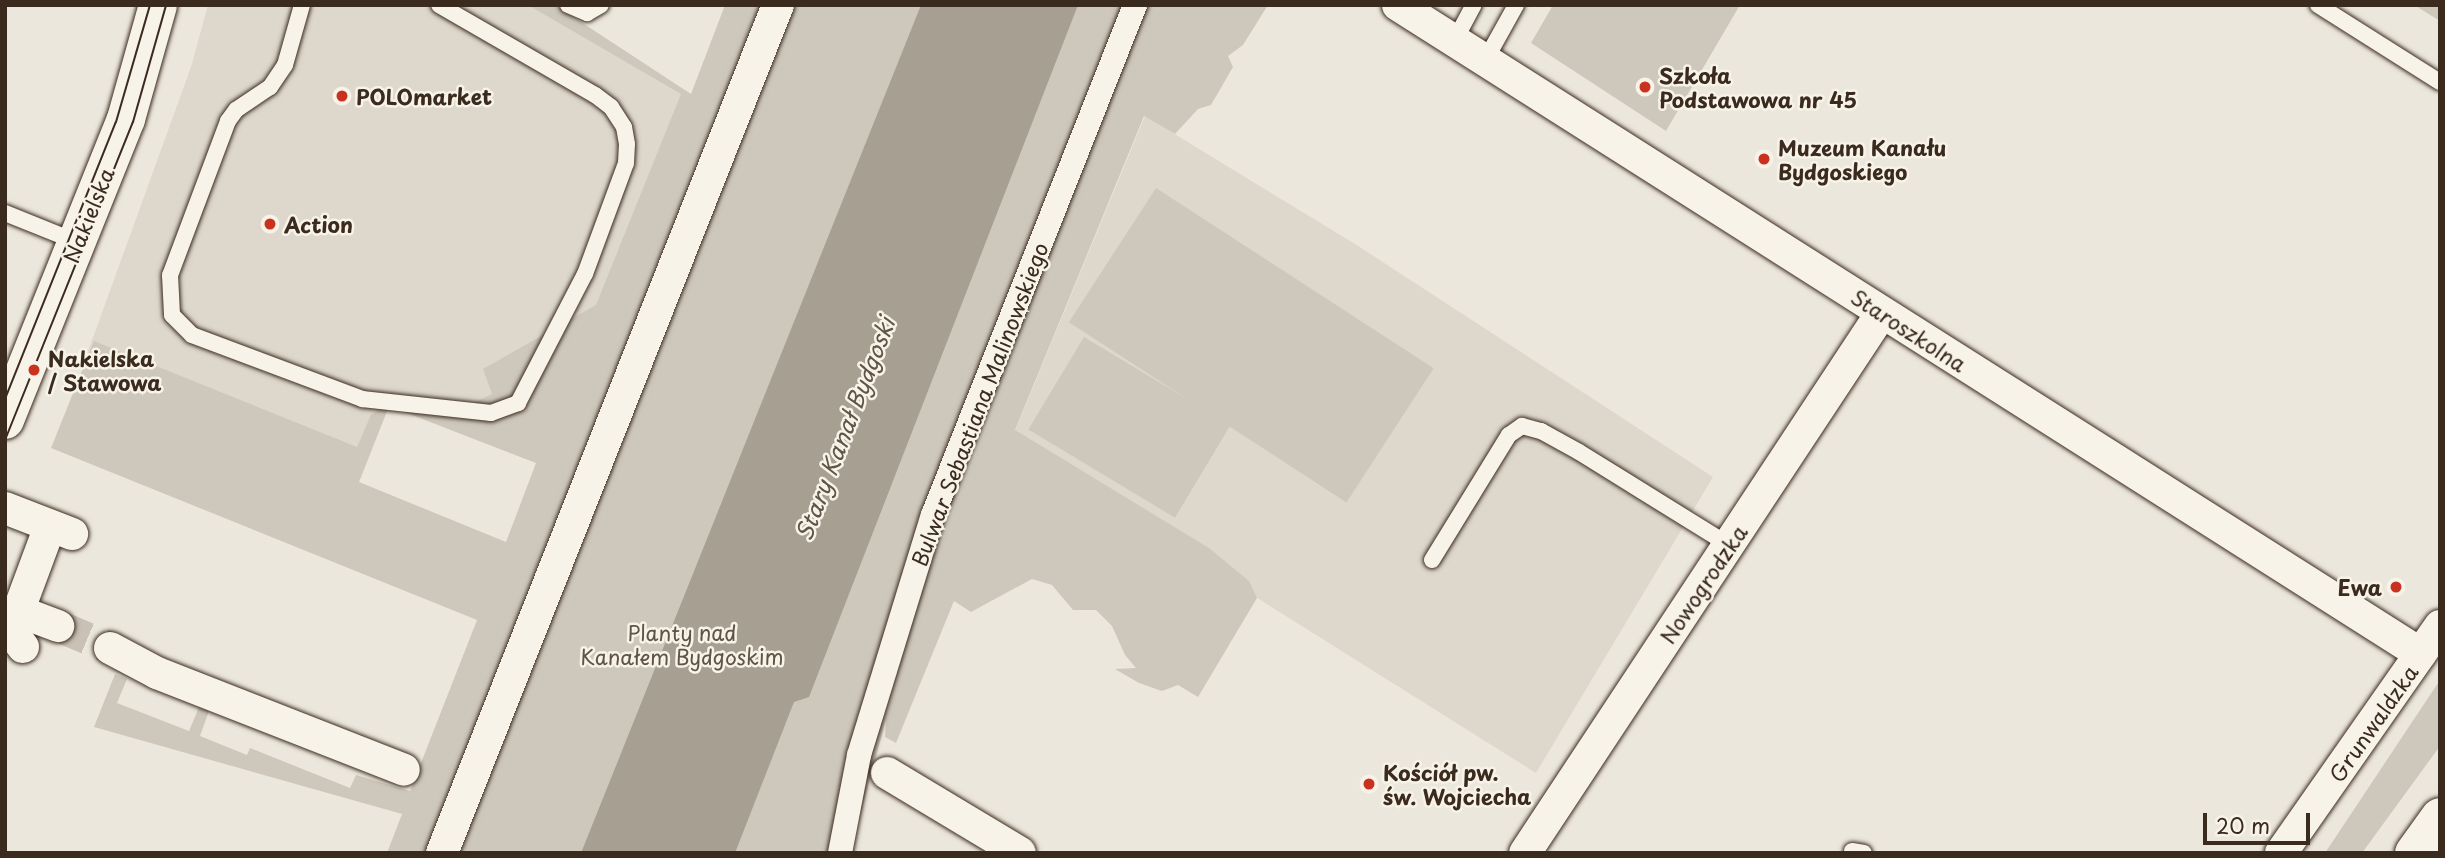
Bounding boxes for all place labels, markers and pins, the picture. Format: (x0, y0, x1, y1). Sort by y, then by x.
place label: Szkoła Podstawowa nr 45 (1659, 62, 1857, 112)
marker: Szkoła Podstawowa nr 45 (1637, 79, 1653, 95)
place label: POLOmarket (356, 83, 492, 109)
marker: POLOmarket (334, 88, 350, 104)
place label: Muzeum Kanału Bydgoskiego (1778, 134, 1948, 184)
marker: Muzeum Kanału Bydgoskiego (1756, 151, 1772, 167)
place label: Action (284, 211, 353, 237)
marker: Action (262, 216, 278, 232)
place label: Nakielska / Stawowa (48, 345, 162, 395)
marker: Nakielska / Stawowa (26, 362, 42, 378)
place label: Ewa (2338, 574, 2382, 600)
marker: Ewa (2388, 579, 2404, 595)
place label: Kościół pw. św. Wojciecha (1383, 759, 1531, 809)
marker: Kościół pw. św. Wojciecha (1361, 776, 1377, 792)

